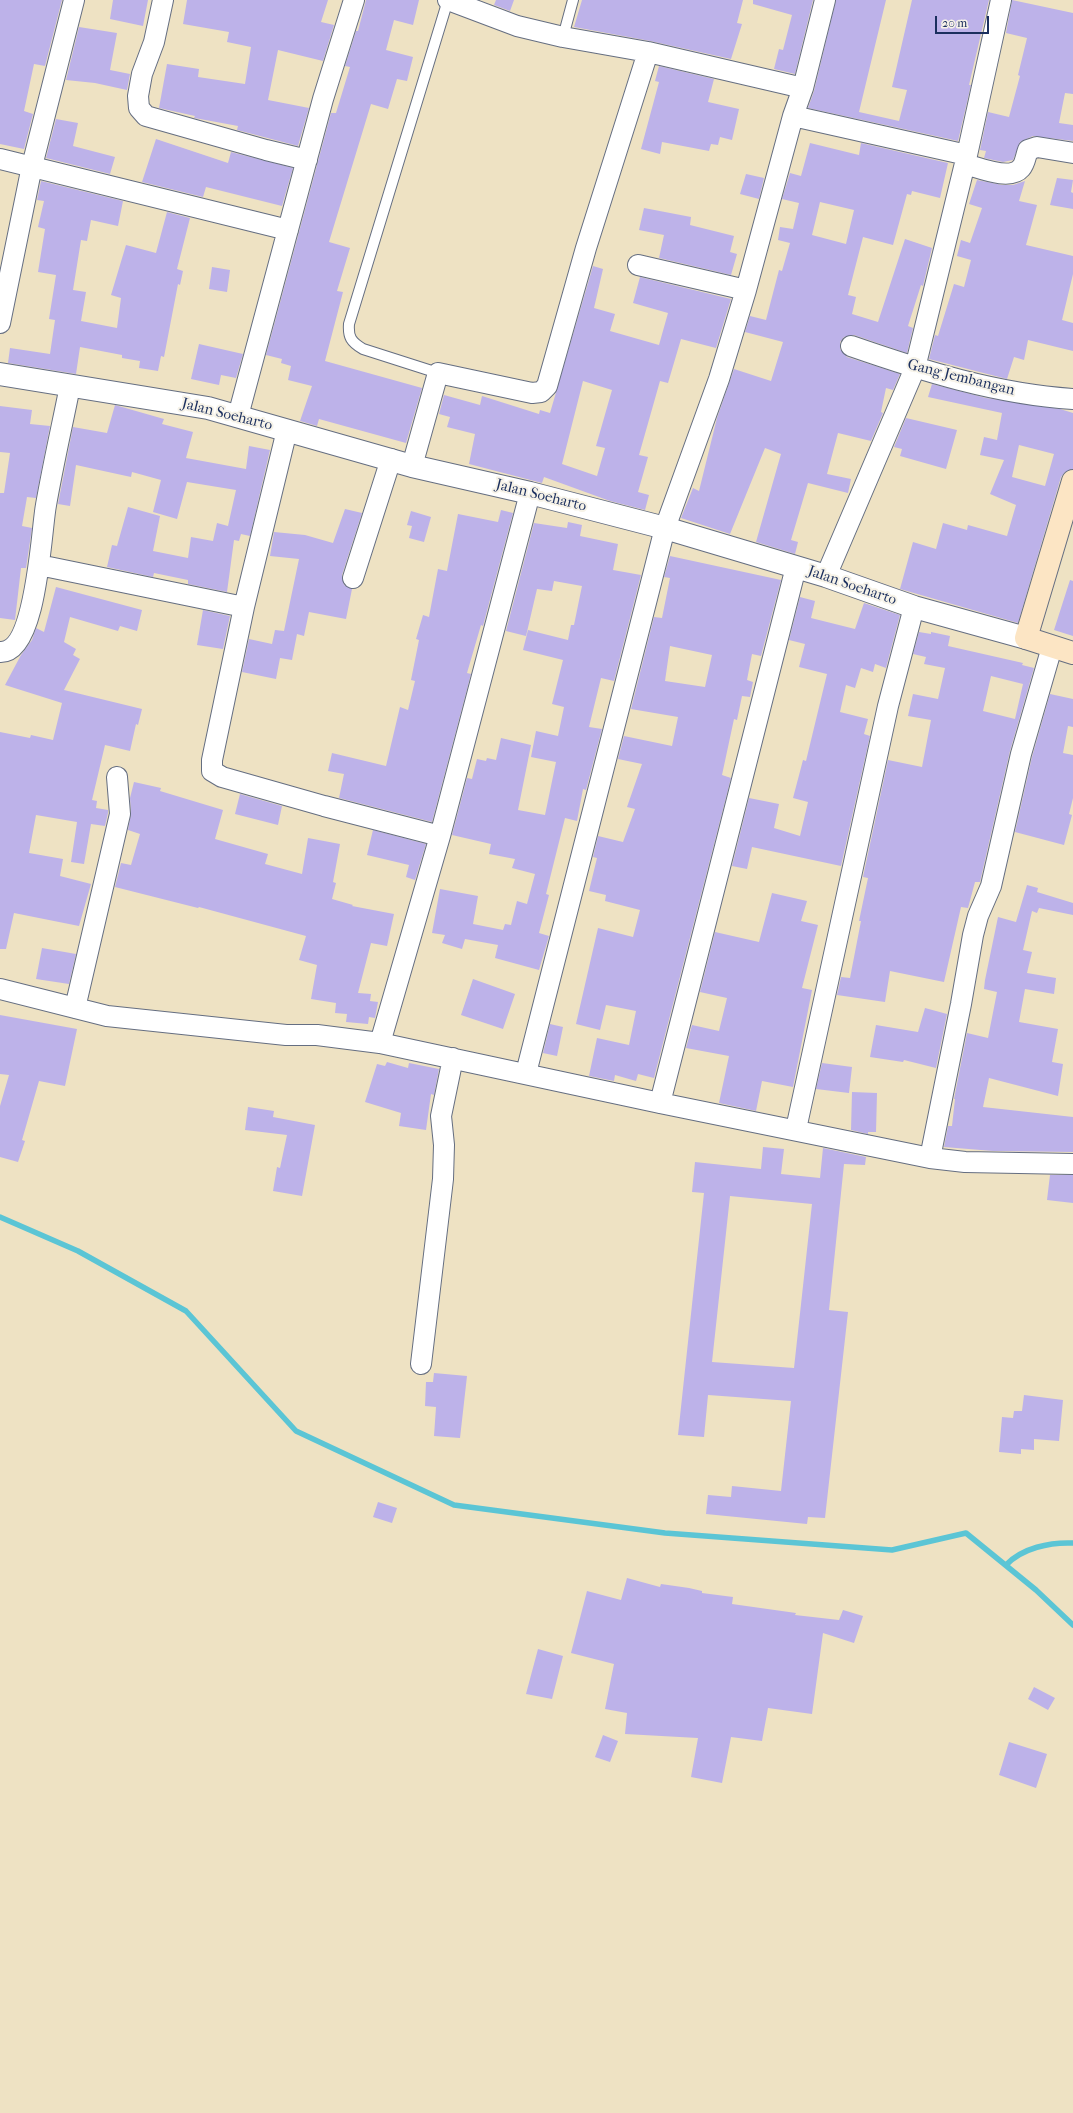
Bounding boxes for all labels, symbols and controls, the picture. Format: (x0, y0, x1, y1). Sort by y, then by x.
scale bar (937, 8, 991, 34)
text: 20 m (942, 16, 967, 30)
street label: Gang Jembangan (906, 356, 1016, 400)
street label: Jalan Soeharto (180, 395, 274, 435)
street label: Jalan Soeharto (494, 476, 588, 516)
street label: Jalan Soeharto (805, 562, 899, 610)

